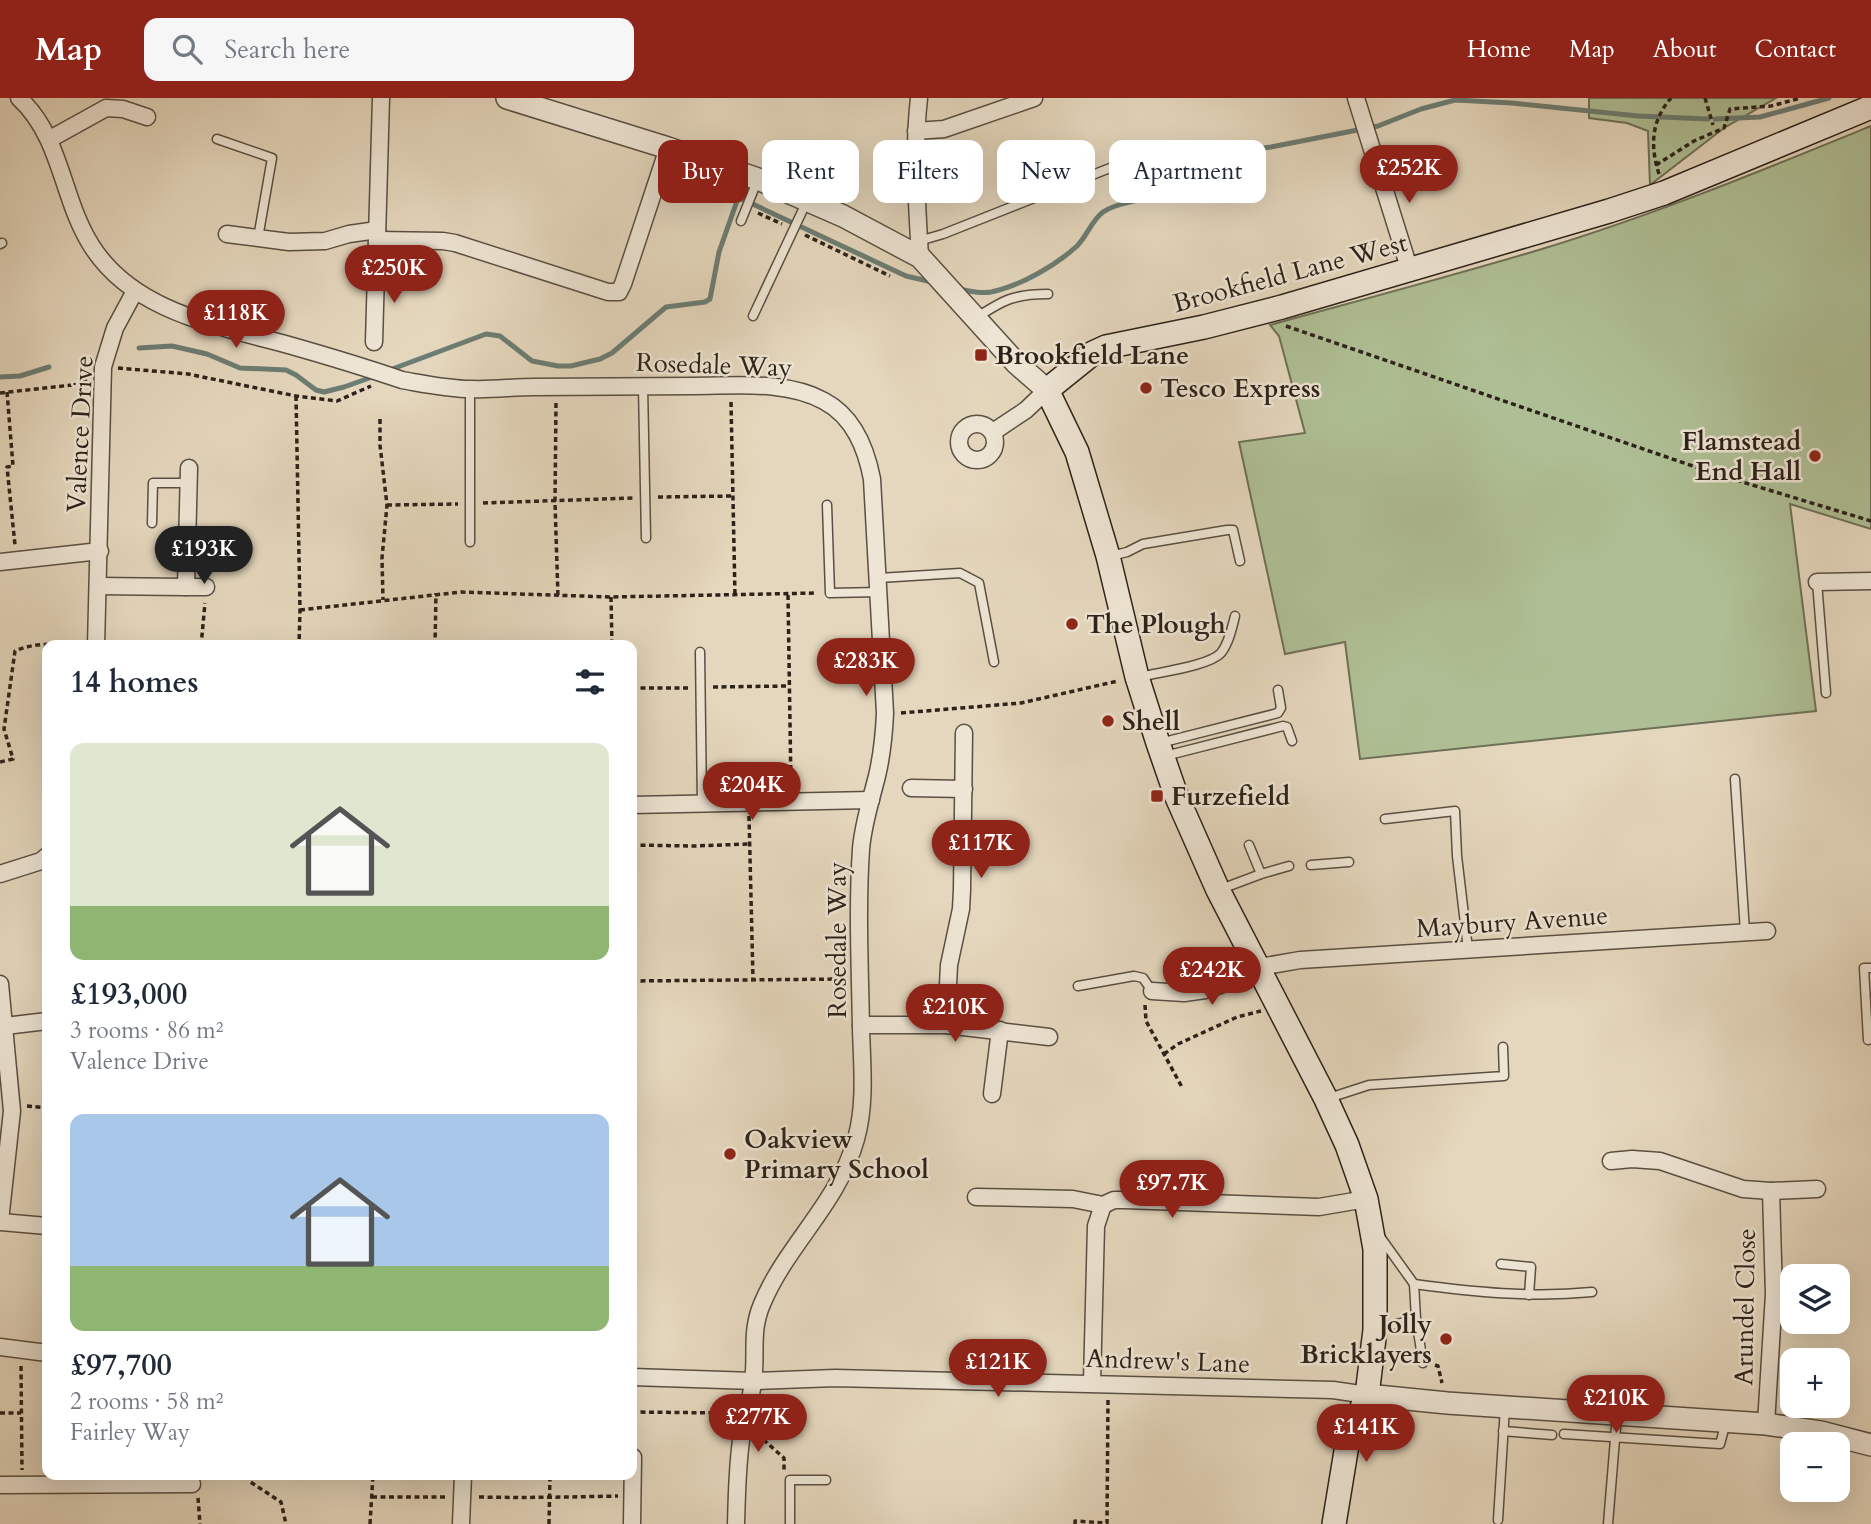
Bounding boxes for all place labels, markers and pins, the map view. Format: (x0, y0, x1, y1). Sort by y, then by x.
pin: £252K (1360, 146, 1458, 205)
pin: £250K (345, 246, 443, 305)
pin: £118K (187, 290, 285, 350)
place label: Brookfield Lane (995, 338, 1189, 373)
marker: Brookfield Lane (973, 347, 989, 363)
place label: Tesco Express (1160, 371, 1320, 406)
marker: Tesco Express (1138, 380, 1154, 396)
place label: Flamstead End Hall (1682, 424, 1801, 489)
marker: Flamstead End Hall (1807, 448, 1823, 464)
pin: £193K (155, 526, 253, 586)
place label: The Plough (1086, 607, 1226, 642)
marker: The Plough (1064, 616, 1080, 632)
pin: £283K (817, 638, 915, 698)
place label: Shell (1122, 704, 1180, 739)
marker: Shell (1100, 713, 1116, 729)
pin: £204K (703, 762, 801, 822)
place label: Furzefield (1171, 779, 1290, 814)
marker: Furzefield (1149, 788, 1165, 804)
pin: £117K (932, 820, 1030, 880)
pin: £242K (1163, 948, 1261, 1007)
pin: £210K (906, 984, 1004, 1044)
place label: Oakview Primary School (744, 1122, 929, 1187)
marker: Oakview Primary School (722, 1146, 738, 1162)
pin: £97.7K (1115, 1160, 1229, 1220)
place label: Jolly Bricklayers (1300, 1307, 1432, 1372)
marker: Jolly Bricklayers (1438, 1331, 1454, 1347)
pin: £121K (949, 1340, 1047, 1399)
pin: £210K (1567, 1376, 1665, 1435)
pin: £277K (709, 1394, 807, 1454)
pin: £141K (1317, 1404, 1415, 1464)

